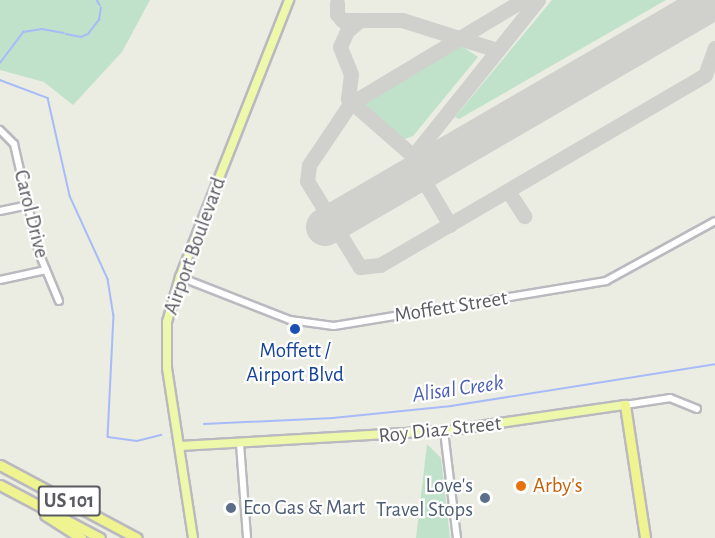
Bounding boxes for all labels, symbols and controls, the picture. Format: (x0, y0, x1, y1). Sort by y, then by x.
street label: Carol Drive (8, 167, 54, 261)
street label: Airport Boulevard (158, 174, 232, 318)
street label: Moffett Street (393, 286, 509, 328)
marker: Moffett / Airport Blvd (288, 322, 302, 336)
place label: Moffett / Airport Blvd (246, 338, 344, 388)
water label: Alisal Creek (411, 370, 505, 408)
street label: Roy Diaz Street (377, 411, 503, 449)
place label: Love's Travel Stops (376, 473, 473, 523)
place label: Arby's (533, 473, 582, 499)
marker: Arby's (514, 479, 528, 493)
road number: US 101 (38, 484, 100, 518)
marker: Love's Travel Stops (478, 491, 492, 505)
place label: Eco Gas & Mart (243, 495, 365, 521)
marker: Eco Gas & Mart (224, 501, 238, 515)

